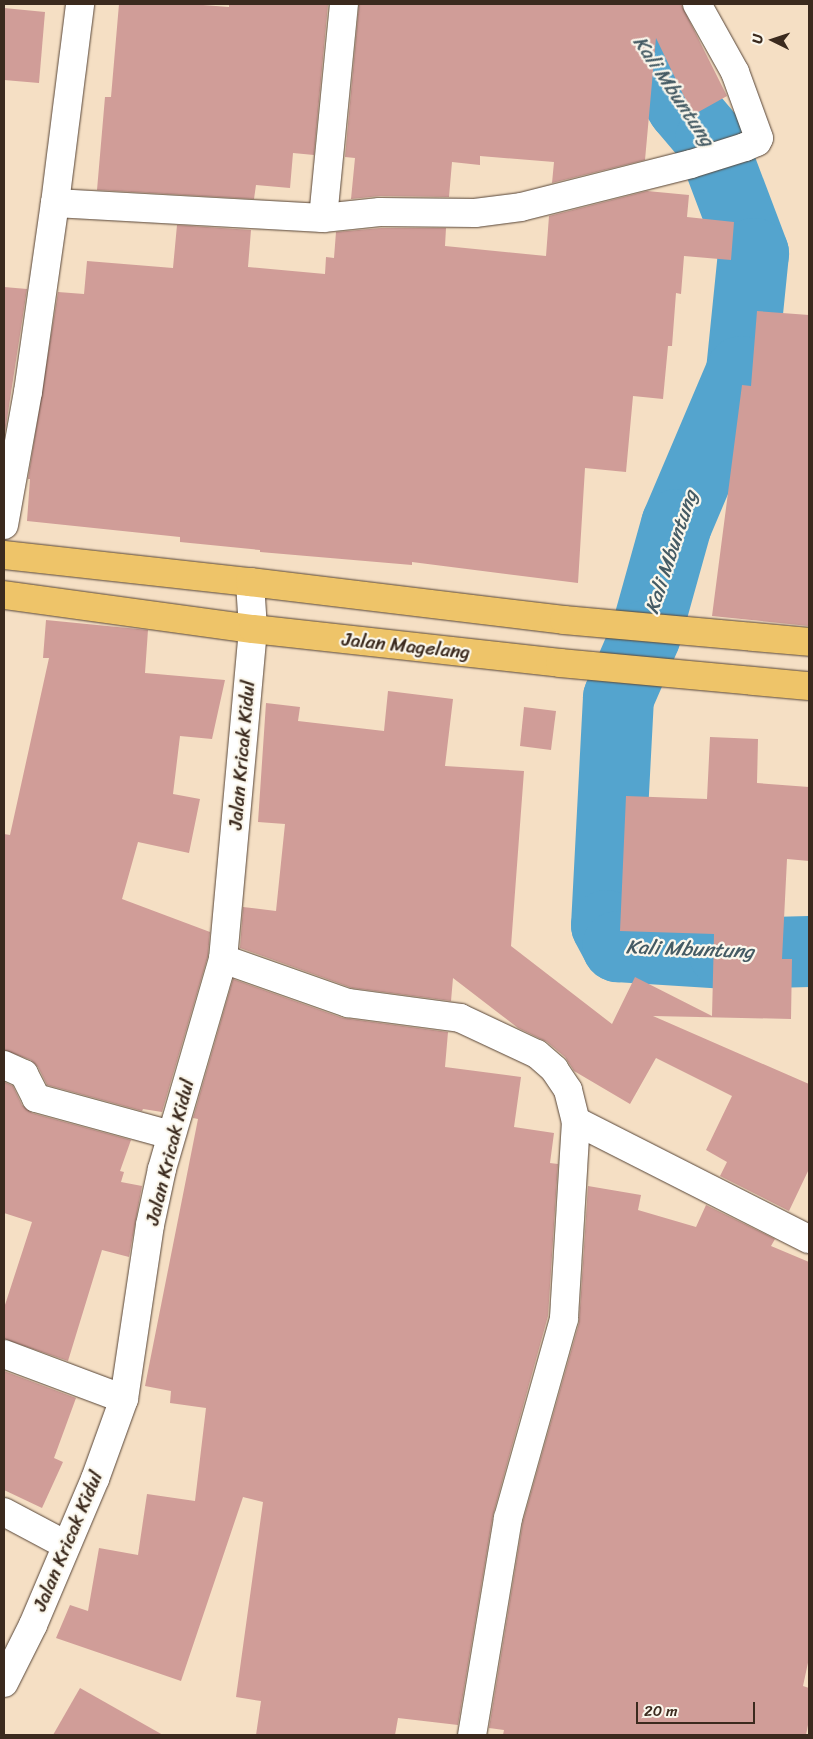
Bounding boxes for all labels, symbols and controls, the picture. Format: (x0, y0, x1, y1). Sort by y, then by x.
north arrow (748, 15, 798, 65)
water label: Kali Mbuntung (629, 32, 719, 150)
text: U (745, 33, 770, 44)
water label: Kali Mbuntung (640, 488, 702, 616)
street label: Jalan Magelang (341, 628, 471, 664)
street label: Jalan Kricak Kidul (224, 679, 260, 831)
water label: Kali Mbuntung (626, 935, 754, 963)
street label: Jalan Kricak Kidul (141, 1077, 199, 1227)
street label: Jalan Kricak Kidul (28, 1468, 108, 1614)
scale bar (638, 1692, 757, 1724)
text: 20 m (644, 1698, 678, 1724)

